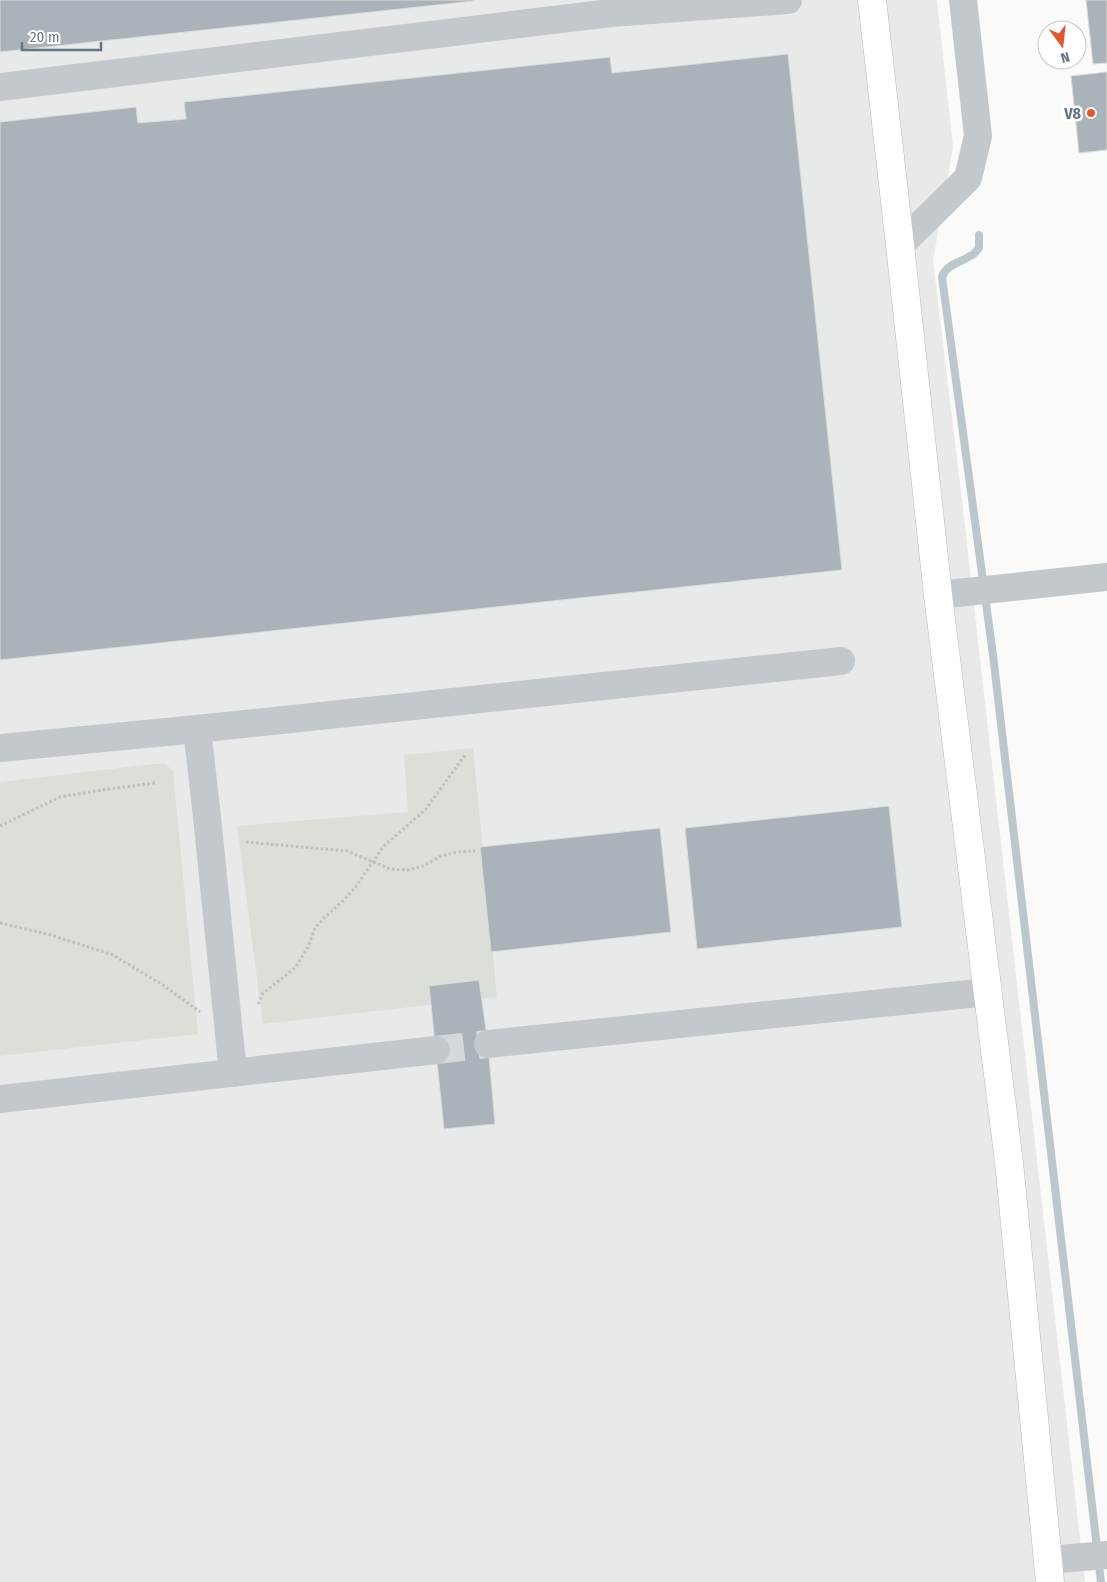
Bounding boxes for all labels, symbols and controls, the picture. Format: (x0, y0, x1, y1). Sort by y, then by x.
scale bar (22, 20, 101, 52)
north arrow (1037, 20, 1087, 70)
text: 20 m (30, 28, 60, 46)
text: N (1059, 48, 1071, 66)
place label: V8 (1063, 104, 1082, 123)
marker: V8 (1085, 107, 1097, 119)

